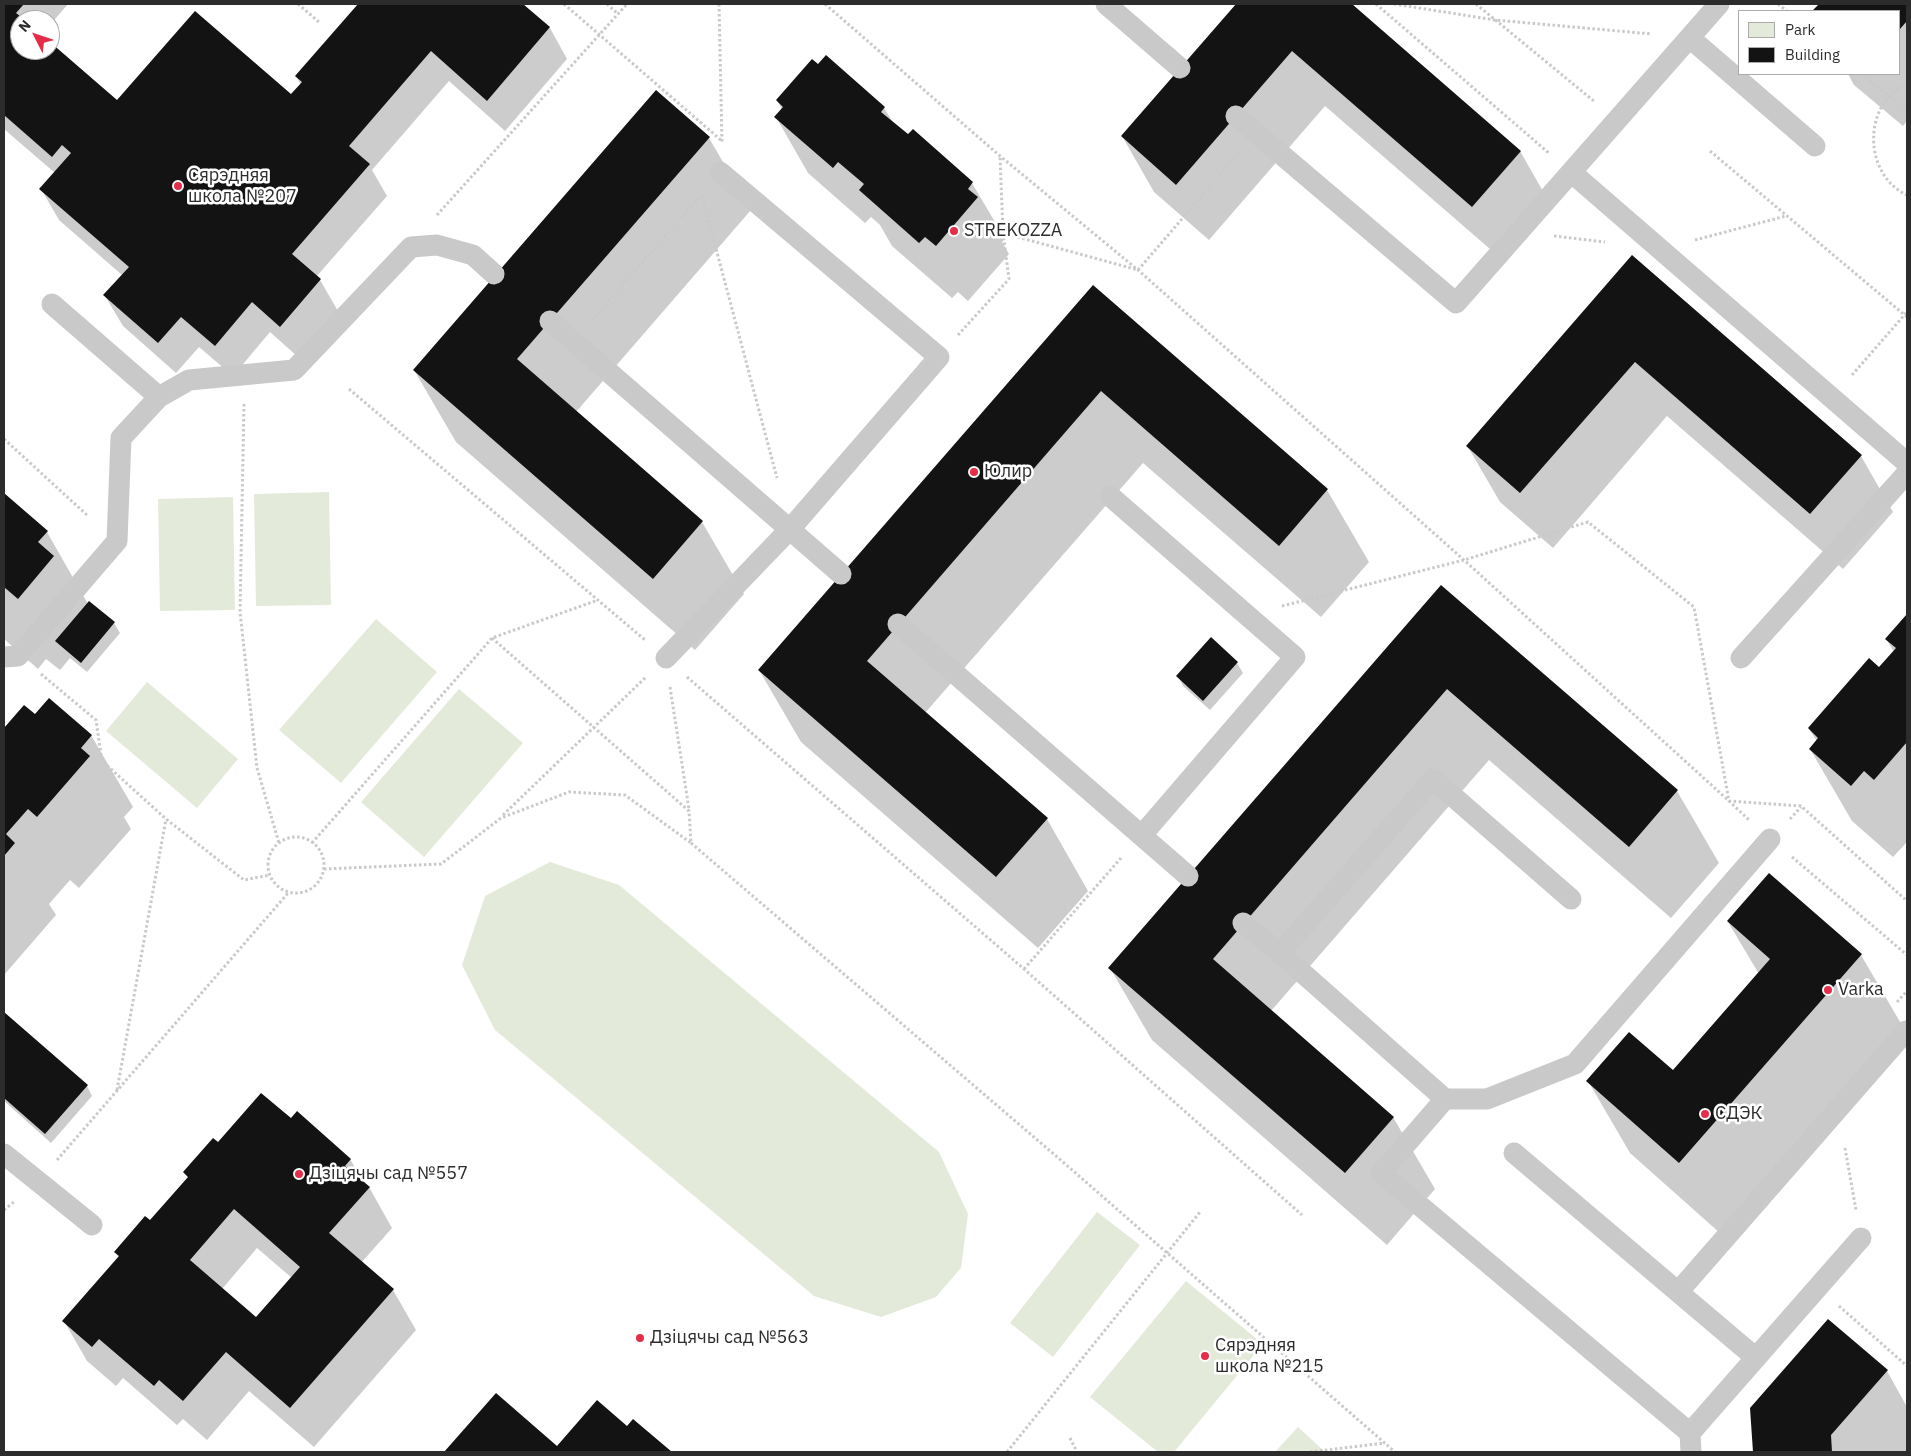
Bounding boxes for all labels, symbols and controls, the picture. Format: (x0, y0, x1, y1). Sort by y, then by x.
north arrow (10, 10, 60, 60)
legend (1738, 10, 1901, 75)
text: N (14, 16, 35, 36)
text: Park (1785, 20, 1815, 39)
text: Building (1785, 45, 1840, 64)
place label: Сярэдняя школа №207 (188, 165, 297, 208)
marker: Сярэдняя школа №207 (172, 180, 184, 192)
place label: STREKOZZA (964, 220, 1062, 242)
marker: STREKOZZA (948, 225, 960, 237)
place label: Юлир (984, 461, 1032, 483)
marker: Юлир (968, 466, 980, 478)
place label: Varka (1838, 979, 1884, 1001)
marker: Varka (1822, 984, 1834, 996)
place label: СДЭК (1715, 1103, 1762, 1125)
marker: СДЭК (1699, 1108, 1711, 1120)
place label: Дзіцячы сад №557 (309, 1163, 468, 1185)
marker: Дзіцячы сад №557 (293, 1168, 305, 1180)
place label: Дзіцячы сад №563 (650, 1327, 809, 1349)
marker: Дзіцячы сад №563 (634, 1332, 646, 1344)
place label: Сярэдняя школа №215 (1215, 1335, 1324, 1378)
marker: Сярэдняя школа №215 (1199, 1350, 1211, 1362)

